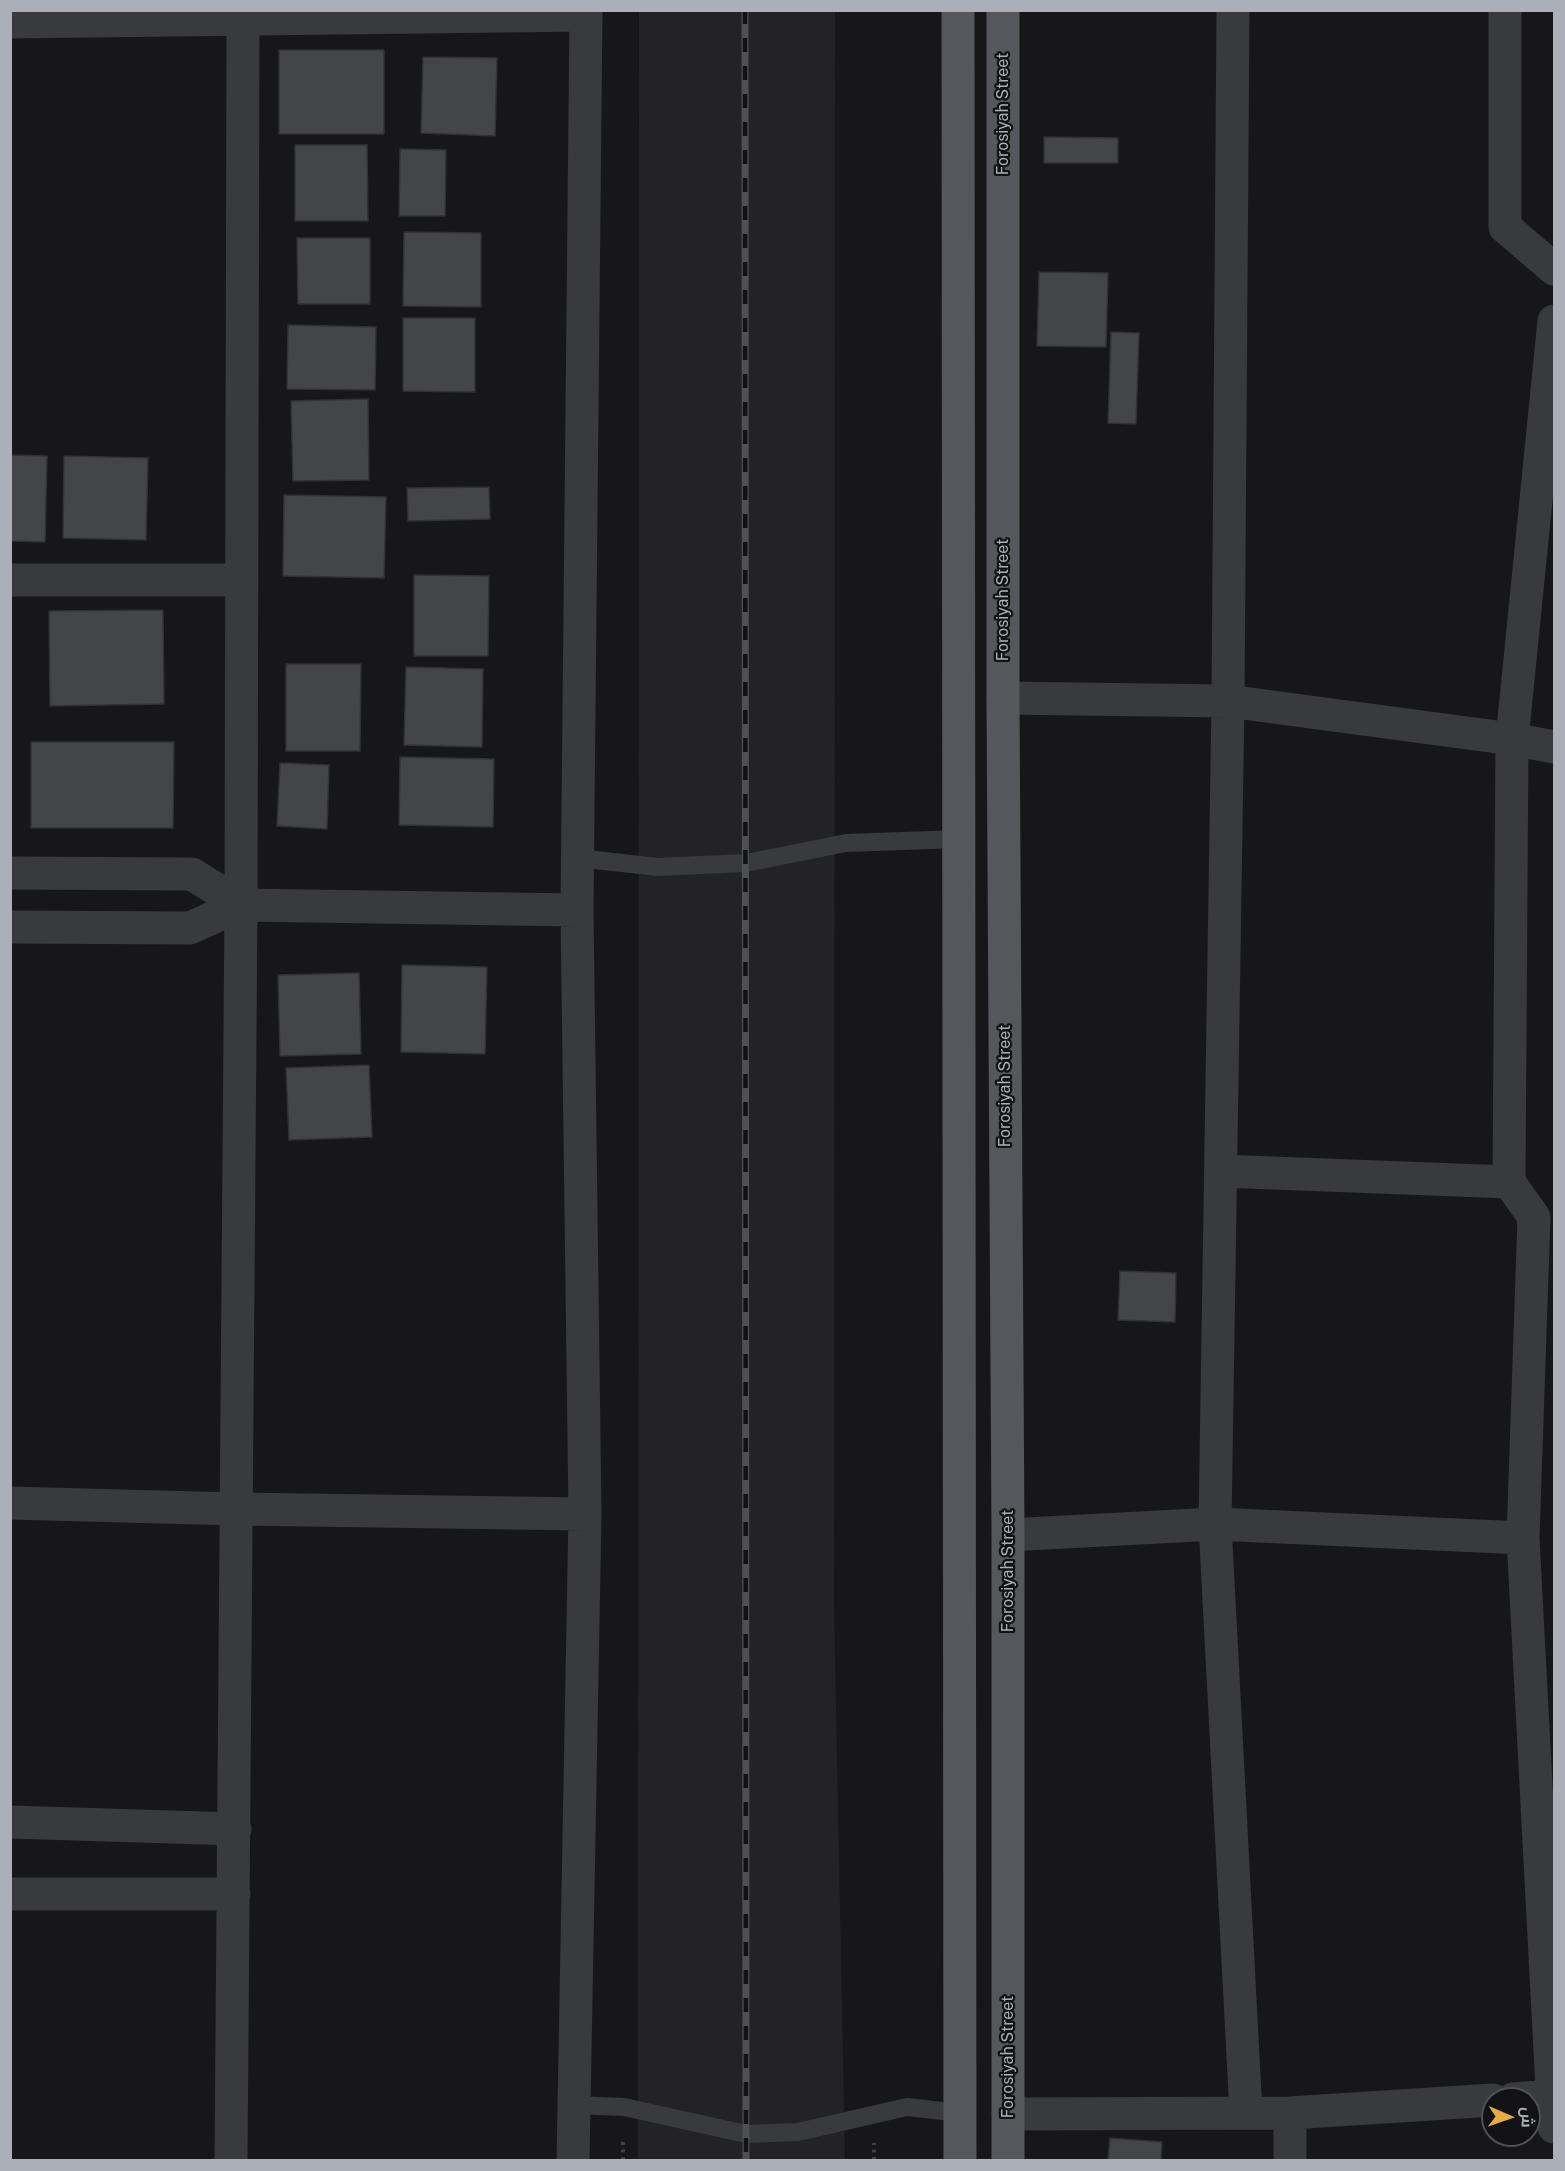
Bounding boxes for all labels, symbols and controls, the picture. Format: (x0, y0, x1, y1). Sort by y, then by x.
street label: Forosiyah Street (993, 53, 1013, 175)
street label: Forosiyah Street (993, 539, 1013, 661)
street label: Forosiyah Street (995, 1025, 1015, 1147)
street label: Forosiyah Street (998, 1510, 1018, 1632)
street label: Forosiyah Street (998, 1996, 1018, 2118)
north arrow (1481, 2087, 1541, 2147)
text: ش (1518, 2107, 1537, 2128)

